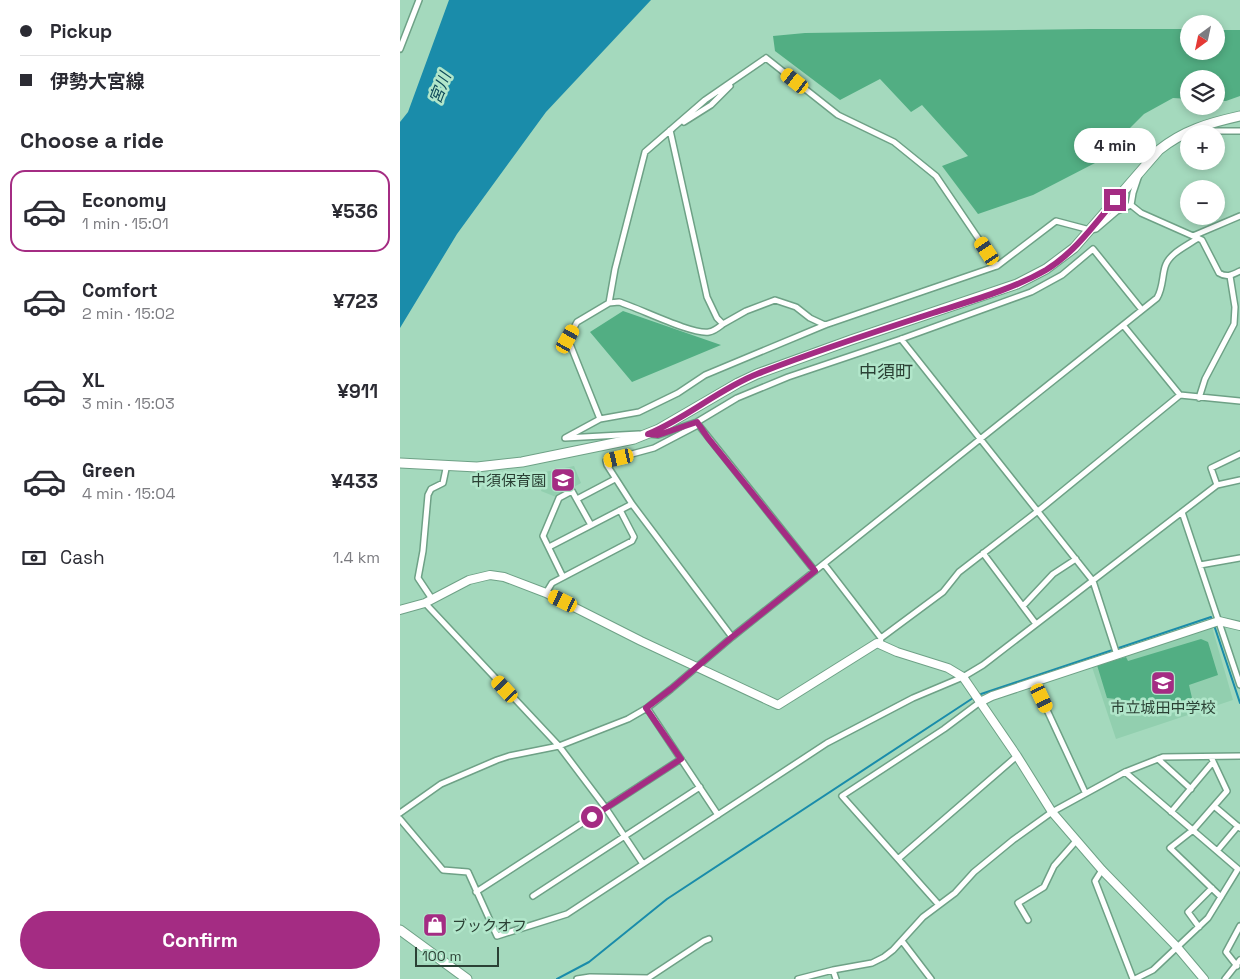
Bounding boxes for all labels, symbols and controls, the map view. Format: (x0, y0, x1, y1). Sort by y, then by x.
north arrow (1180, 15, 1225, 60)
map controls (1180, 15, 1225, 225)
text: Pickup (50, 19, 112, 44)
car (778, 66, 811, 96)
water label: 宮川 (424, 67, 456, 107)
text: 伊勢大宮線 (50, 69, 145, 94)
button: layers (1180, 70, 1225, 115)
button: + (1180, 125, 1225, 170)
text: Choose a ride (20, 126, 164, 154)
callout: 4 min (1074, 128, 1156, 162)
text: 4 min (1094, 135, 1136, 156)
button: − (1180, 180, 1225, 225)
text: Economy (82, 188, 166, 213)
icon: car (22, 189, 67, 234)
route end (1104, 189, 1126, 211)
text: ¥536 (332, 199, 378, 224)
text: 1 min · 15:01 (82, 213, 169, 234)
car (972, 234, 1001, 268)
text: Comfort (82, 278, 158, 303)
icon: car (22, 279, 67, 324)
text: ¥723 (333, 289, 378, 314)
text: 2 min · 15:02 (82, 303, 175, 324)
car (554, 322, 581, 356)
district label: 中須町 (859, 360, 913, 383)
text: XL (82, 368, 105, 393)
icon: car (22, 369, 67, 414)
text: ¥911 (337, 379, 378, 404)
text: 3 min · 15:03 (82, 393, 175, 414)
car (602, 447, 635, 469)
text: Green (82, 458, 135, 483)
icon: car (22, 459, 67, 504)
school or university icon: 中須保育園 (550, 467, 576, 493)
text: ¥433 (331, 469, 378, 494)
place label: 中須保育園 (471, 471, 546, 490)
text: 4 min · 15:04 (82, 483, 175, 504)
icon: cash (20, 544, 48, 572)
text: Cash (60, 545, 105, 570)
text: 1.4 km (333, 547, 380, 568)
car (546, 588, 579, 614)
school or university icon: 市立城田中学校 (1150, 670, 1176, 696)
car (489, 673, 520, 705)
car (1028, 681, 1055, 715)
place label: 市立城田中学校 (1110, 698, 1216, 717)
route start (581, 806, 603, 828)
button: Confirm (20, 911, 380, 969)
shop icon: ブックオフ (422, 912, 448, 938)
place label: ブックオフ (452, 916, 527, 935)
scale bar (415, 944, 499, 967)
text: 100 m (422, 947, 461, 965)

